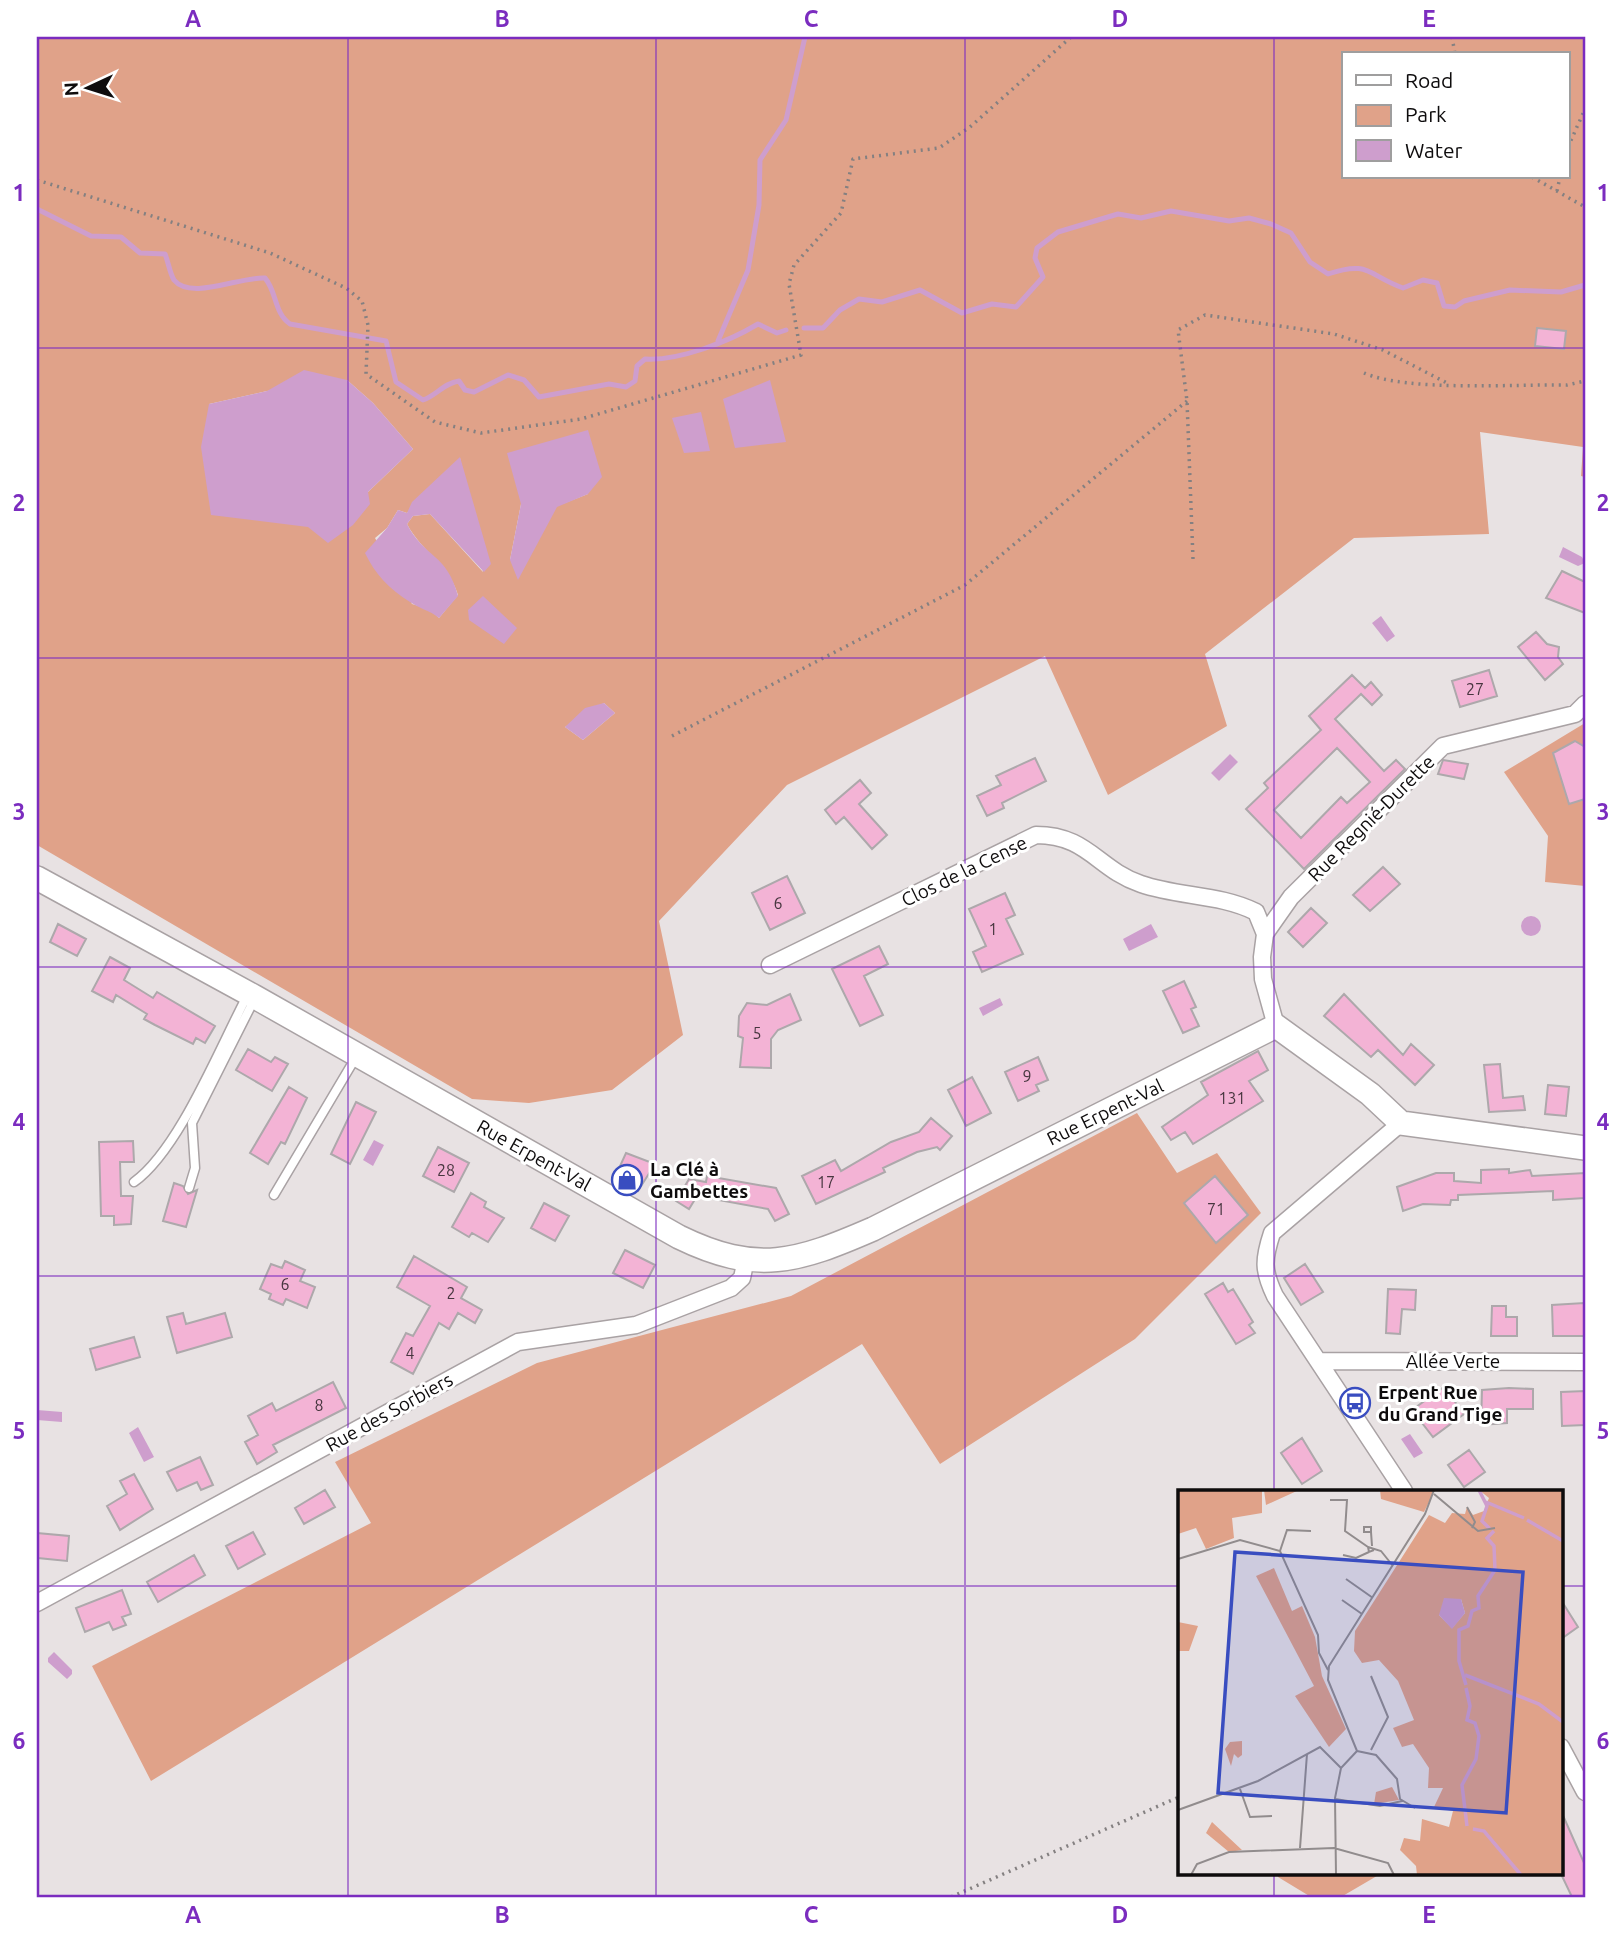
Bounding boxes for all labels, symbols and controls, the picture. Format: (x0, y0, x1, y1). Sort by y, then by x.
text: A (185, 6, 201, 31)
text: B (494, 6, 510, 31)
text: C (804, 6, 819, 31)
text: D (1112, 6, 1128, 31)
text: E (1422, 6, 1436, 31)
north arrow (52, 52, 122, 122)
legend (1342, 52, 1570, 178)
text: Road (1405, 68, 1453, 92)
text: N (60, 81, 83, 97)
text: Park (1405, 102, 1447, 126)
text: Water (1405, 138, 1463, 162)
text: 1 (13, 180, 25, 205)
text: 1 (1597, 180, 1609, 205)
text: 2 (13, 490, 25, 515)
text: 2 (1597, 490, 1609, 515)
house number: 27 (1466, 680, 1484, 698)
street label: Rue Regnié-Durette (1303, 750, 1439, 886)
text: 3 (13, 799, 25, 824)
text: 3 (1597, 799, 1609, 824)
street label: Clos de la Cense (898, 831, 1030, 911)
house number: 6 (773, 894, 783, 912)
house number: 1 (988, 920, 998, 938)
house number: 5 (752, 1024, 762, 1042)
house number: 9 (1022, 1067, 1032, 1085)
street label: Rue Erpent-Val (1043, 1074, 1167, 1150)
house number: 131 (1218, 1089, 1246, 1107)
text: 4 (13, 1109, 26, 1134)
text: 4 (1597, 1109, 1610, 1134)
street label: Rue Erpent-Val (473, 1115, 595, 1195)
place label: La Clé à Gambettes (650, 1158, 748, 1202)
house number: 28 (437, 1161, 455, 1179)
shop icon: La Clé à Gambettes (610, 1163, 644, 1197)
house number: 17 (817, 1173, 835, 1191)
house number: 71 (1207, 1200, 1225, 1218)
house number: 6 (280, 1275, 290, 1293)
house number: 2 (446, 1284, 456, 1302)
house number: 4 (405, 1344, 415, 1362)
street label: Allée Verte (1406, 1350, 1500, 1372)
street label: Rue des Sorbiers (322, 1368, 456, 1456)
place label: Erpent Rue du Grand Tige (1378, 1381, 1503, 1425)
bus stop icon: Erpent Rue du Grand Tige (1338, 1386, 1372, 1420)
house number: 8 (314, 1396, 324, 1414)
text: 5 (13, 1418, 25, 1443)
text: 5 (1597, 1418, 1609, 1443)
inset map (1178, 1490, 1562, 1874)
text: 6 (13, 1728, 26, 1753)
text: 6 (1597, 1728, 1610, 1753)
text: A (185, 1902, 201, 1927)
text: B (494, 1902, 510, 1927)
text: C (804, 1902, 819, 1927)
text: D (1112, 1902, 1128, 1927)
text: E (1422, 1902, 1436, 1927)

